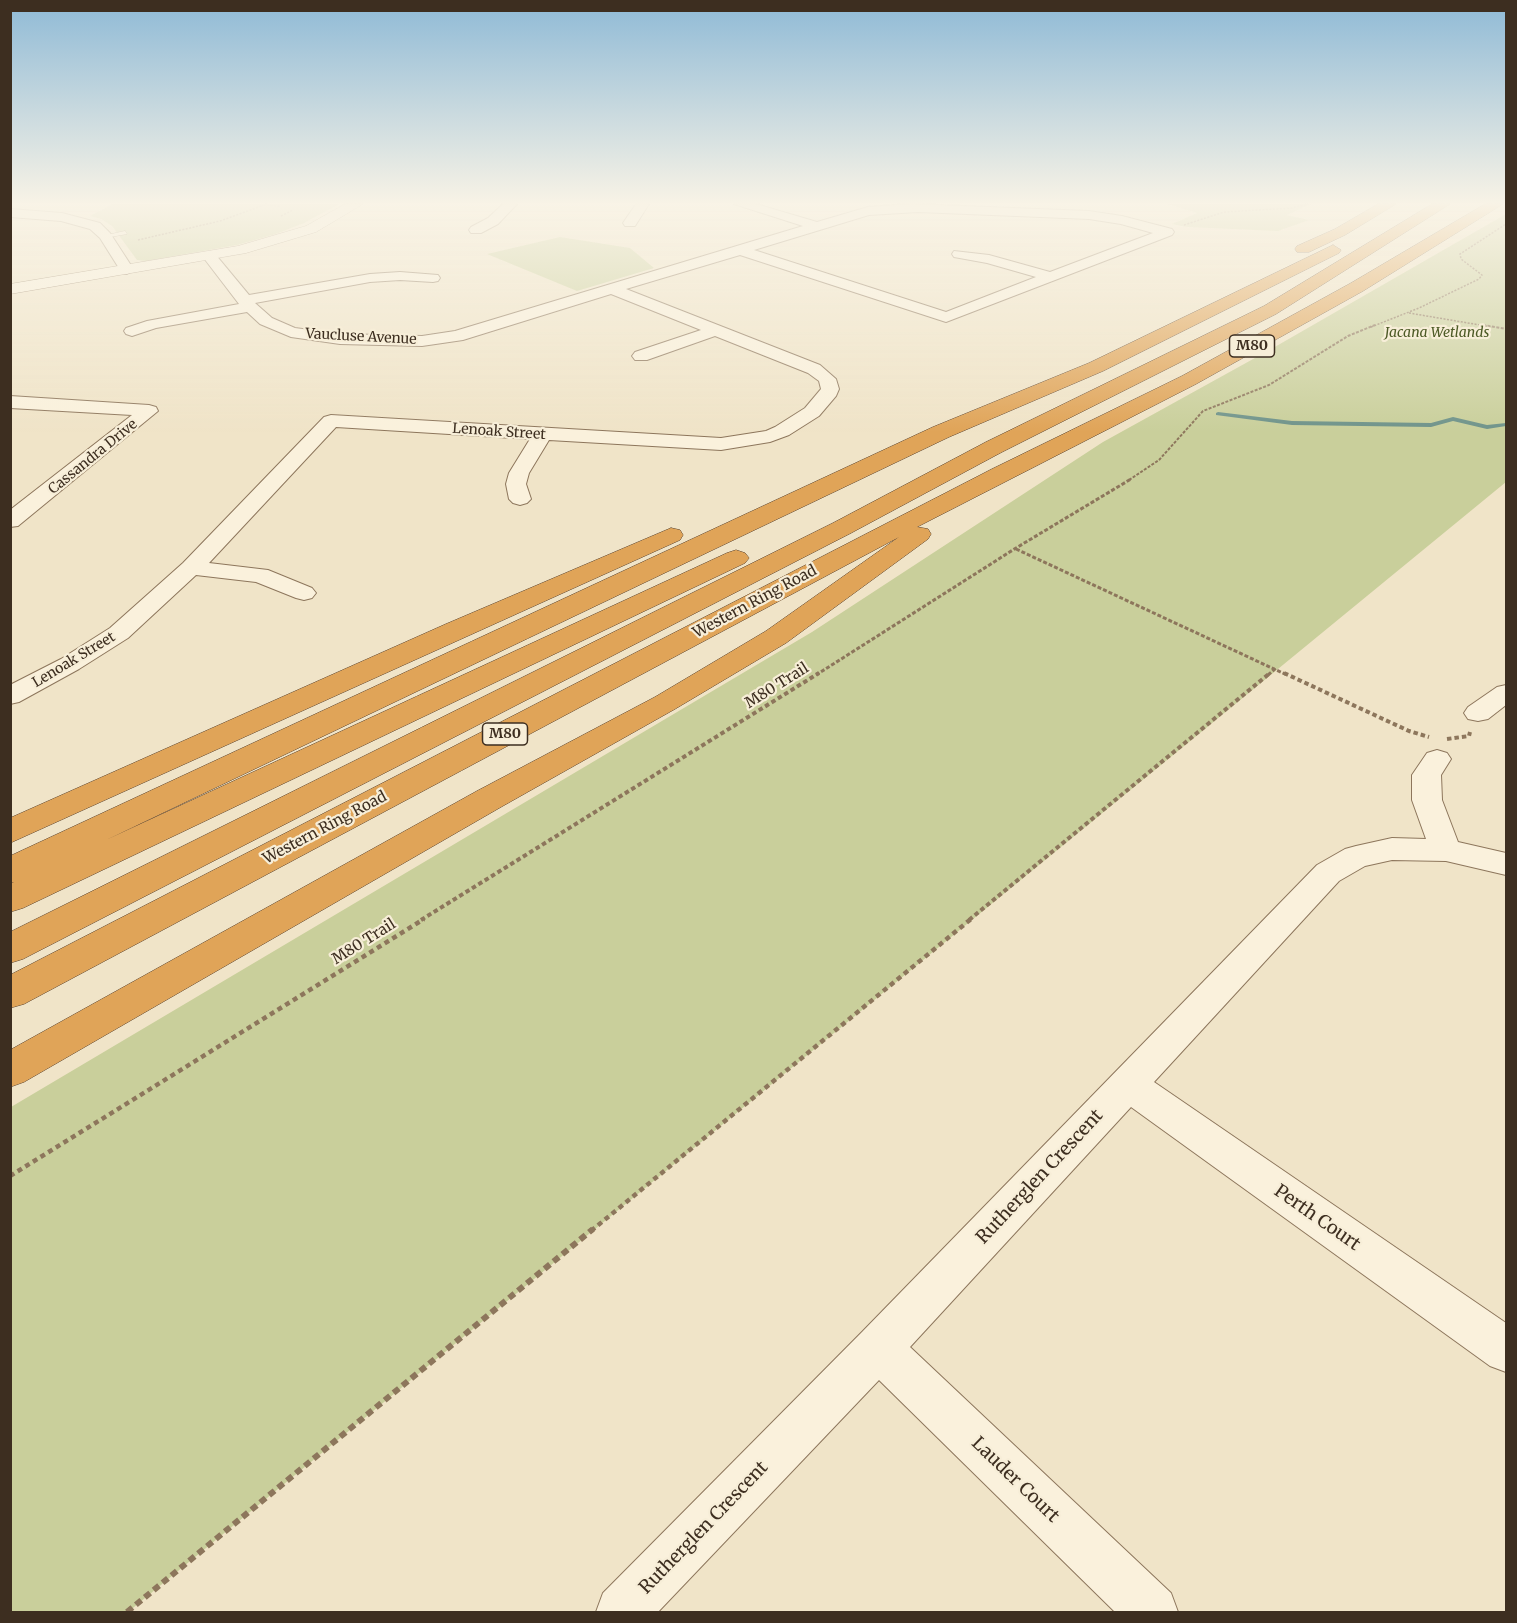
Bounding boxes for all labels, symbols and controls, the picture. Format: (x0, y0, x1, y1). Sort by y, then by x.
park label: Jacana Wetlands (1385, 325, 1489, 341)
street label: Vaucluse Avenue (305, 326, 417, 348)
road number: M80 (1230, 335, 1274, 357)
street label: Cassandra Drive (45, 416, 141, 498)
street label: Lenoak Street (452, 420, 546, 444)
street label: Western Ring Road (690, 562, 820, 642)
street label: Lenoak Street (30, 629, 118, 691)
street label: M80 Trail (742, 659, 812, 713)
road number: M80 (482, 723, 528, 745)
street label: Western Ring Road (260, 788, 390, 868)
street label: M80 Trail (329, 915, 399, 969)
street label: Rutherglen Crescent (972, 1105, 1108, 1249)
street label: Perth Court (1270, 1180, 1364, 1256)
street label: Lauder Court (967, 1433, 1063, 1527)
street label: Rutherglen Crescent (635, 1457, 773, 1599)

